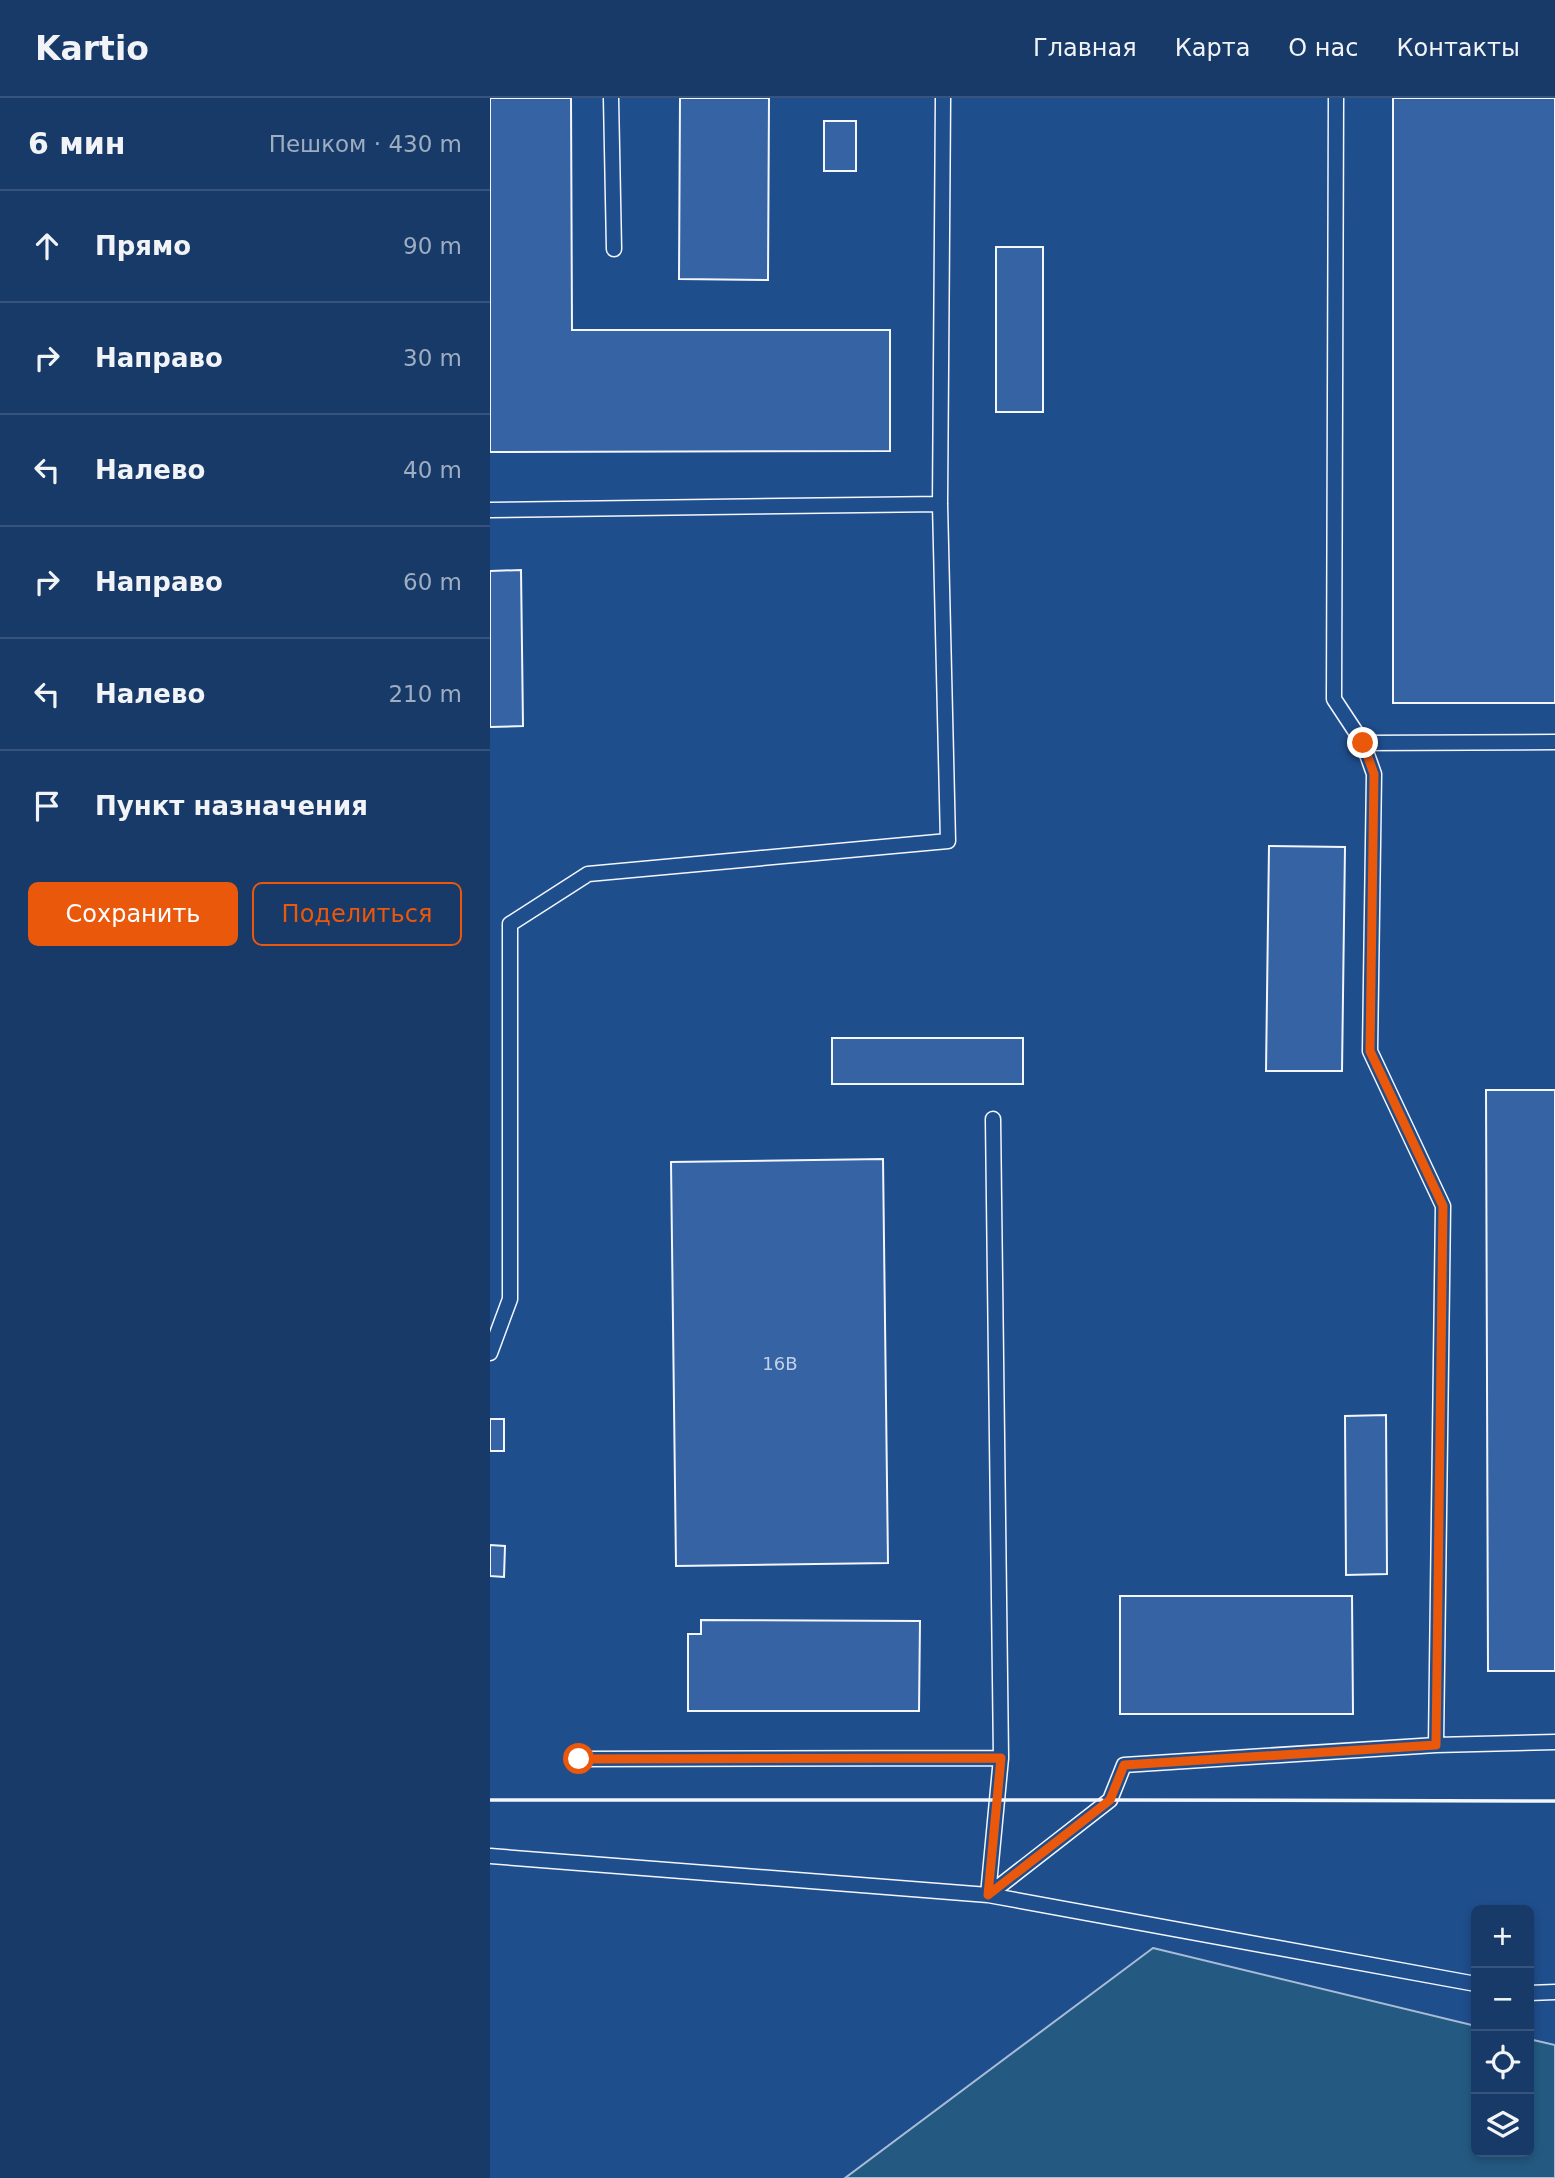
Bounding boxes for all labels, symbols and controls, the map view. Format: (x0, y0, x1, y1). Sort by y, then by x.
text: Kartio (35, 29, 149, 68)
text: Главная (1033, 34, 1137, 62)
text: Карта (1175, 34, 1250, 62)
text: О нас (1288, 34, 1358, 62)
text: Контакты (1396, 34, 1520, 62)
text: 6 мин (28, 126, 126, 161)
text: Пешком · 430 m (269, 131, 462, 157)
icon: ahead (28, 227, 66, 265)
text: Прямо (95, 231, 191, 261)
text: 90 m (403, 233, 462, 259)
icon: right (28, 339, 66, 377)
text: Направо (95, 343, 223, 373)
text: 30 m (403, 345, 462, 371)
icon: left (28, 451, 66, 489)
text: Налево (95, 455, 205, 485)
text: 40 m (403, 457, 462, 483)
icon: right (28, 563, 66, 601)
text: Направо (95, 567, 223, 597)
text: 60 m (403, 569, 462, 595)
icon: left (28, 675, 66, 713)
text: Налево (95, 679, 205, 709)
text: 210 m (388, 681, 462, 707)
route end (1347, 727, 1378, 758)
icon: arrive (28, 787, 66, 825)
text: Пункт назначения (95, 791, 368, 821)
button: Сохранить (28, 882, 238, 946)
button: Поделиться (252, 882, 462, 946)
house number: 16В (762, 1353, 798, 1374)
route start (563, 1743, 594, 1774)
map controls (1471, 1905, 1534, 2157)
button: + (1471, 1905, 1534, 1968)
button: − (1471, 1968, 1534, 2031)
button: locate (1471, 2031, 1534, 2094)
button: layers (1471, 2094, 1534, 2157)

